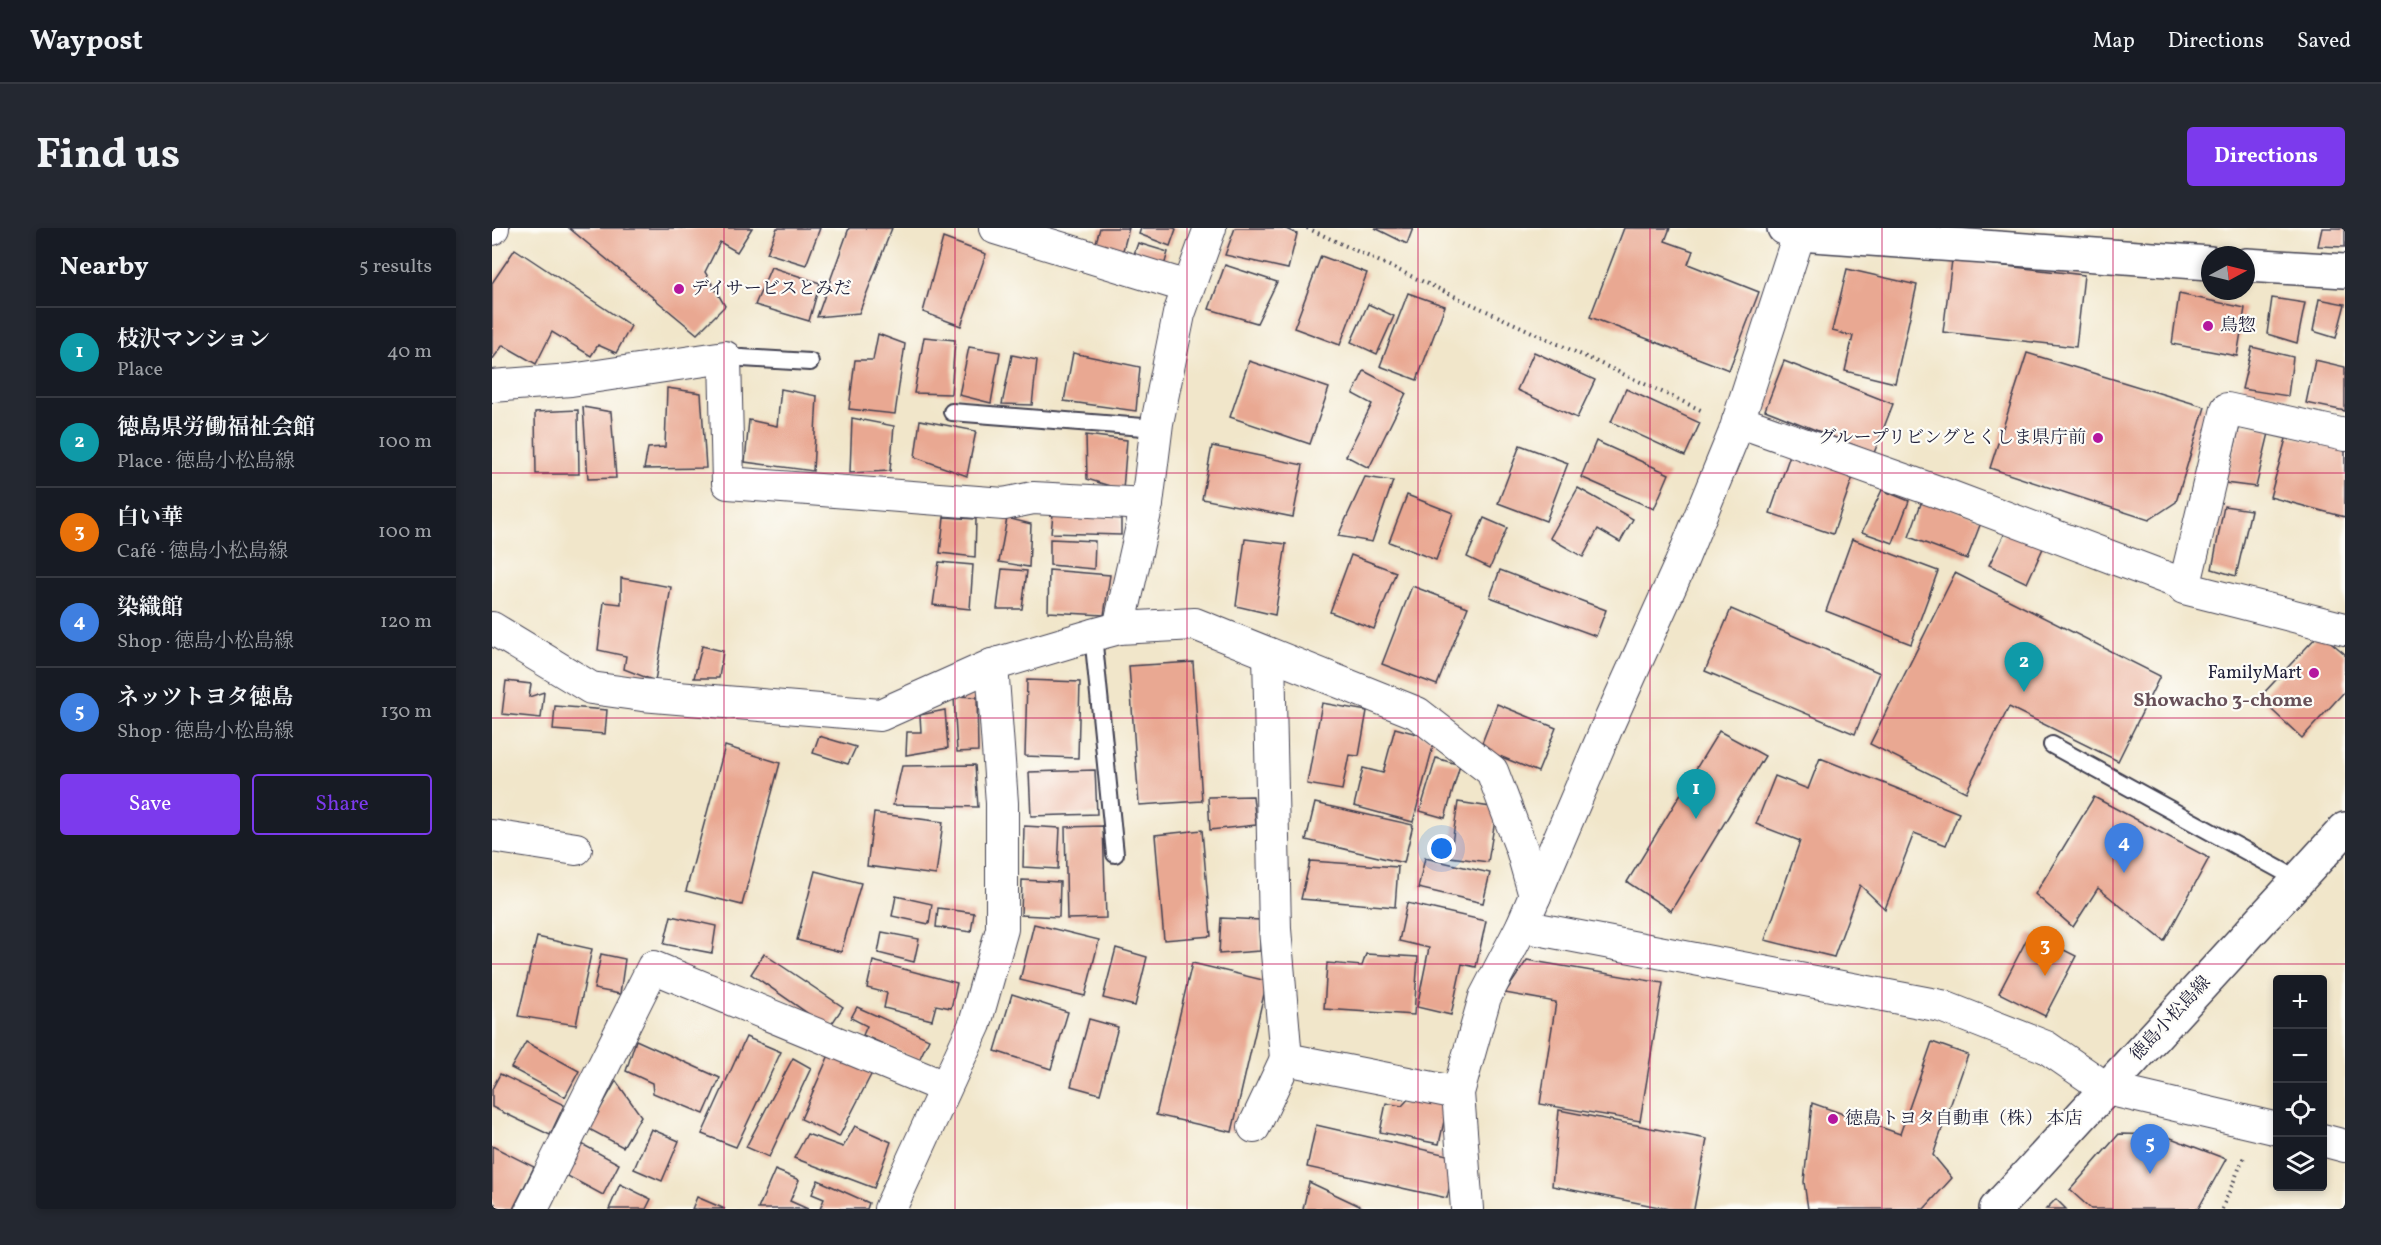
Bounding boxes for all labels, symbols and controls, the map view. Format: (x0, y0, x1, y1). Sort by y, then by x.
text: Waypost (30, 22, 143, 61)
text: Map (2093, 27, 2135, 56)
text: Directions (2168, 27, 2264, 56)
text: Saved (2297, 27, 2351, 56)
text: Find us (36, 127, 180, 186)
button: Directions (2187, 127, 2345, 186)
north arrow (2201, 246, 2255, 300)
text: Nearby (60, 249, 149, 285)
text: 5 results (359, 253, 432, 281)
place label: デイサービスとみだ (691, 277, 852, 302)
marker: デイサービスとみだ (672, 282, 686, 296)
place label: 鳥惣 (2220, 314, 2256, 339)
marker: 鳥惣 (2201, 319, 2215, 333)
text: 枝沢マンション (117, 325, 270, 356)
text: 1 (75, 338, 84, 366)
text: 40 m (387, 338, 432, 366)
text: Place (117, 356, 163, 384)
text: 徳島県労働福祉会館 (117, 413, 315, 444)
place label: グループリビングとくしま県庁前 (1818, 426, 2086, 451)
text: 2 (74, 428, 85, 456)
text: 100 m (378, 428, 432, 456)
marker: グループリビングとくしま県庁前 (2091, 431, 2105, 445)
text: Place · 徳島小松島線 (117, 448, 295, 476)
text: 白い華 (117, 503, 183, 534)
text: 3 (74, 518, 85, 546)
text: 100 m (378, 518, 432, 546)
text: Café · 徳島小松島線 (117, 538, 288, 566)
text: 染織館 (117, 593, 183, 624)
text: 4 (73, 608, 86, 636)
text: 120 m (380, 608, 432, 636)
text: Shop · 徳島小松島線 (117, 628, 294, 656)
pin: 2 (2004, 642, 2044, 692)
place label: FamilyMart (2208, 661, 2302, 686)
marker: FamilyMart (2307, 666, 2321, 680)
text: ネッツトヨタ徳島 (117, 683, 293, 714)
district label: Showacho 3-chome (2133, 687, 2313, 715)
text: 5 (75, 698, 84, 726)
text: 130 m (381, 698, 432, 726)
text: Shop · 徳島小松島線 (117, 718, 294, 746)
pin: 1 (1676, 770, 1716, 819)
button: Save (60, 774, 240, 835)
button: Share (252, 774, 432, 835)
pin: 4 (2104, 824, 2144, 873)
your location (1427, 834, 1456, 863)
pin: 3 (2026, 926, 2064, 976)
street label: 徳島小松島線 (2125, 971, 2217, 1067)
map controls (2273, 975, 2327, 1191)
button: + (2273, 975, 2327, 1029)
button: − (2273, 1029, 2327, 1083)
button: locate (2273, 1083, 2327, 1137)
place label: 徳島トヨタ自動車（株） 本店 (1845, 1107, 2083, 1132)
marker: 徳島トヨタ自動車（株） 本店 (1826, 1112, 1840, 1126)
pin: 5 (2130, 1124, 2170, 1174)
button: layers (2273, 1137, 2327, 1191)

